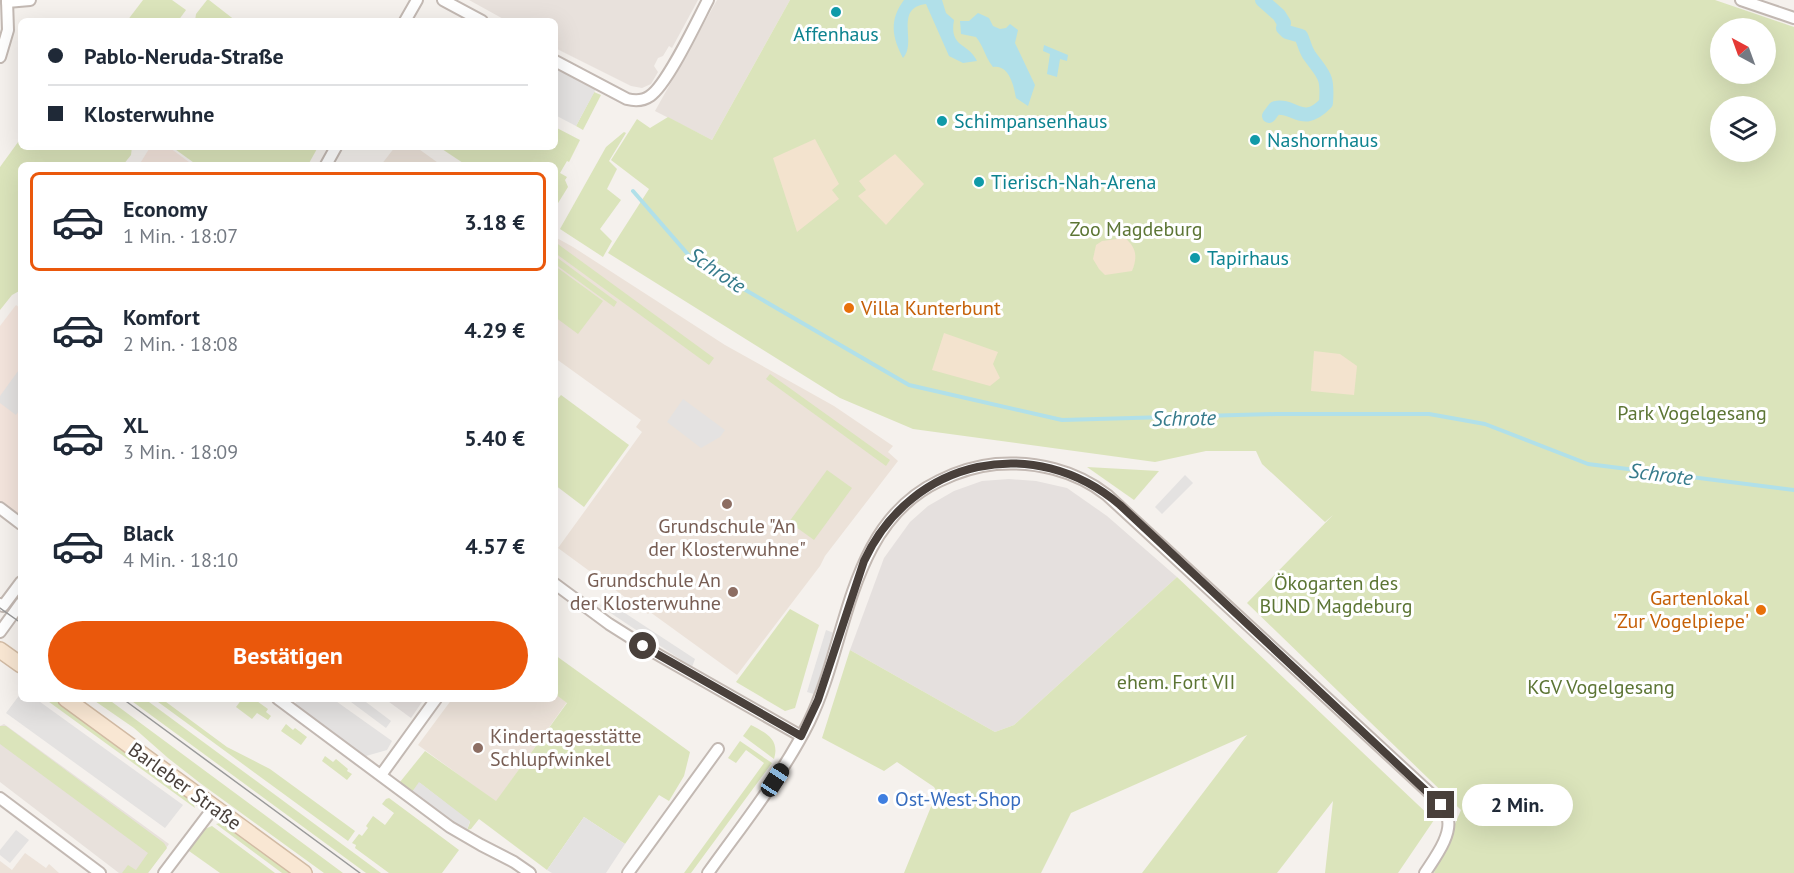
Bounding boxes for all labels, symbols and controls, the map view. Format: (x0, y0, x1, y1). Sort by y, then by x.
marker: Affenhaus (829, 5, 843, 19)
north arrow (1710, 18, 1776, 84)
map controls (1710, 18, 1776, 162)
place label: Affenhaus (793, 21, 879, 47)
text: Pablo-Neruda-Straße (84, 42, 284, 70)
button: layers (1710, 96, 1776, 162)
text: Klosterwuhne (84, 100, 215, 128)
place label: Schimpansenhaus (954, 108, 1107, 134)
marker: Schimpansenhaus (935, 114, 949, 128)
place label: Nashornhaus (1267, 127, 1378, 153)
marker: Nashornhaus (1248, 133, 1262, 147)
place label: Tierisch-Nah-Arena (991, 169, 1156, 195)
marker: Tierisch-Nah-Arena (972, 175, 986, 189)
icon: car (51, 195, 105, 249)
text: Economy (123, 195, 207, 223)
text: 3.18 € (464, 208, 525, 236)
park label: Zoo Magdeburg (1069, 216, 1203, 242)
text: 1 Min. · 18:07 (123, 223, 238, 249)
water label: Schrote (683, 241, 751, 299)
place label: Tapirhaus (1207, 245, 1289, 271)
marker: Tapirhaus (1188, 251, 1202, 265)
place label: Villa Kunterbunt (860, 295, 1001, 321)
marker: Villa Kunterbunt (842, 301, 856, 315)
icon: car (51, 303, 105, 357)
text: Komfort (123, 303, 200, 331)
text: 4.29 € (464, 316, 525, 344)
text: 2 Min. · 18:08 (123, 331, 238, 357)
park label: Park Vogelgesang (1617, 400, 1767, 426)
water label: Schrote (1152, 404, 1217, 432)
icon: car (51, 411, 105, 465)
text: XL (123, 411, 148, 439)
text: 5.40 € (464, 424, 525, 452)
text: 3 Min. · 18:09 (123, 439, 238, 465)
water label: Schrote (1628, 457, 1695, 491)
marker: Grundschule "An der Klosterwuhne" (720, 497, 734, 511)
place label: Grundschule "An der Klosterwuhne" (648, 513, 806, 562)
icon: car (51, 519, 105, 573)
text: Black (123, 519, 174, 547)
text: 4.57 € (465, 532, 525, 560)
text: 4 Min. · 18:10 (123, 547, 238, 573)
place label: Grundschule An der Klosterwuhne (570, 567, 721, 616)
park label: Ökogarten des BUND Magdeburg (1259, 570, 1413, 619)
marker: Grundschule An der Klosterwuhne (726, 585, 740, 599)
place label: Gartenlokal 'Zur Vogelpiepe' (1613, 585, 1749, 634)
marker: Gartenlokal 'Zur Vogelpiepe' (1754, 603, 1768, 617)
button: Bestätigen (48, 621, 528, 690)
route start (629, 632, 656, 659)
park label: ehem. Fort VII (1117, 669, 1235, 695)
park label: KGV Vogelgesang (1527, 674, 1675, 700)
place label: Kindertagesstätte Schlupfwinkel (490, 723, 641, 772)
street label: Barleber Straße (123, 736, 247, 836)
marker: Kindertagesstätte Schlupfwinkel (471, 741, 485, 755)
car (758, 760, 792, 800)
callout: 2 Min. (1462, 784, 1573, 826)
place label: Ost-West-Shop (895, 786, 1021, 812)
route end (1427, 791, 1454, 818)
marker: Ost-West-Shop (876, 792, 890, 806)
text: 2 Min. (1491, 792, 1544, 818)

